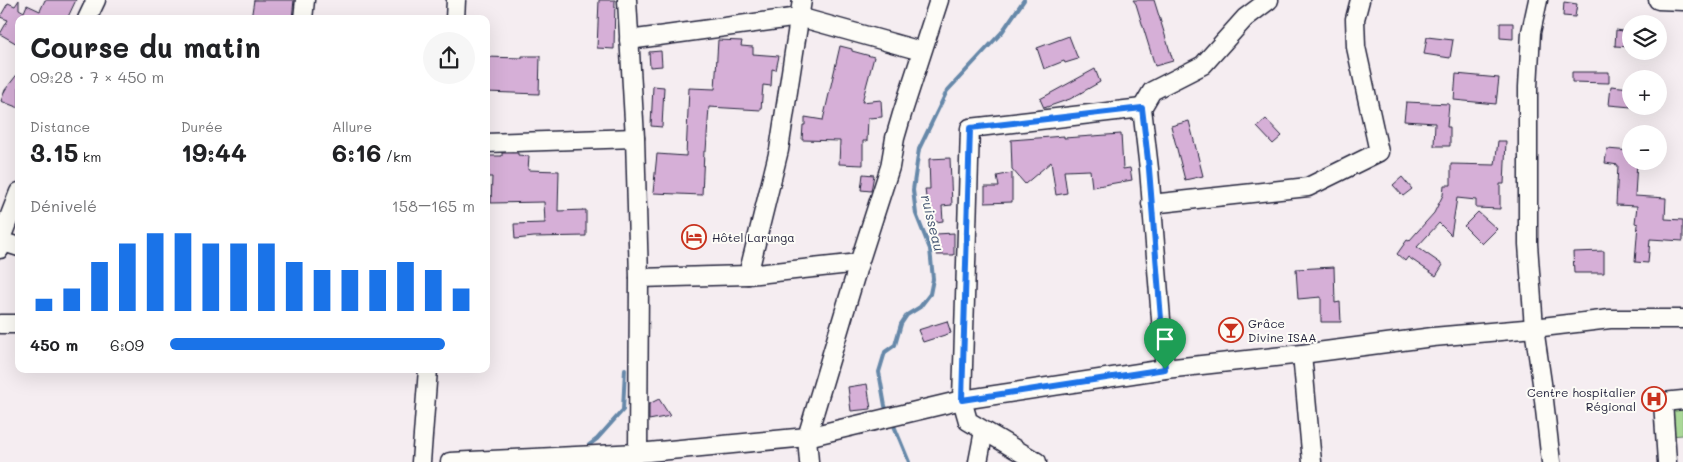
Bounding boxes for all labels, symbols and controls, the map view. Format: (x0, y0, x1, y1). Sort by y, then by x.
map controls (1622, 15, 1667, 170)
button: layers (1622, 15, 1667, 60)
text: Course du matin (30, 29, 261, 65)
button: share (423, 32, 475, 84)
text: 09:28 · 7 × 450 m (30, 66, 164, 87)
button: + (1622, 70, 1667, 115)
text: Distance (30, 117, 90, 136)
text: Durée (181, 117, 223, 136)
text: Allure (332, 117, 372, 136)
button: − (1622, 125, 1667, 170)
text: 3.15 (30, 136, 78, 168)
text: 19:44 (181, 136, 247, 168)
text: 6:16 (332, 136, 381, 168)
text: km (78, 147, 101, 166)
text: /km (381, 147, 412, 166)
water label: ruisseau (917, 193, 949, 253)
text: Dénivelé (30, 195, 97, 216)
text: 158–165 m (392, 195, 475, 216)
hotel icon: Hôtel Larunga (681, 224, 707, 250)
place label: Hôtel Larunga (712, 229, 795, 245)
place label: Grâce Divine ISAA (1248, 315, 1316, 345)
bar icon: Grâce Divine ISAA (1218, 317, 1244, 343)
pin (1144, 318, 1186, 369)
icon: arrive (1151, 325, 1179, 353)
text: 450 m (30, 334, 78, 355)
text: 6:09 (110, 334, 144, 355)
place label: Centre hospitalier Régional (1527, 384, 1636, 414)
hospital icon: Centre hospitalier Régional (1641, 386, 1667, 412)

